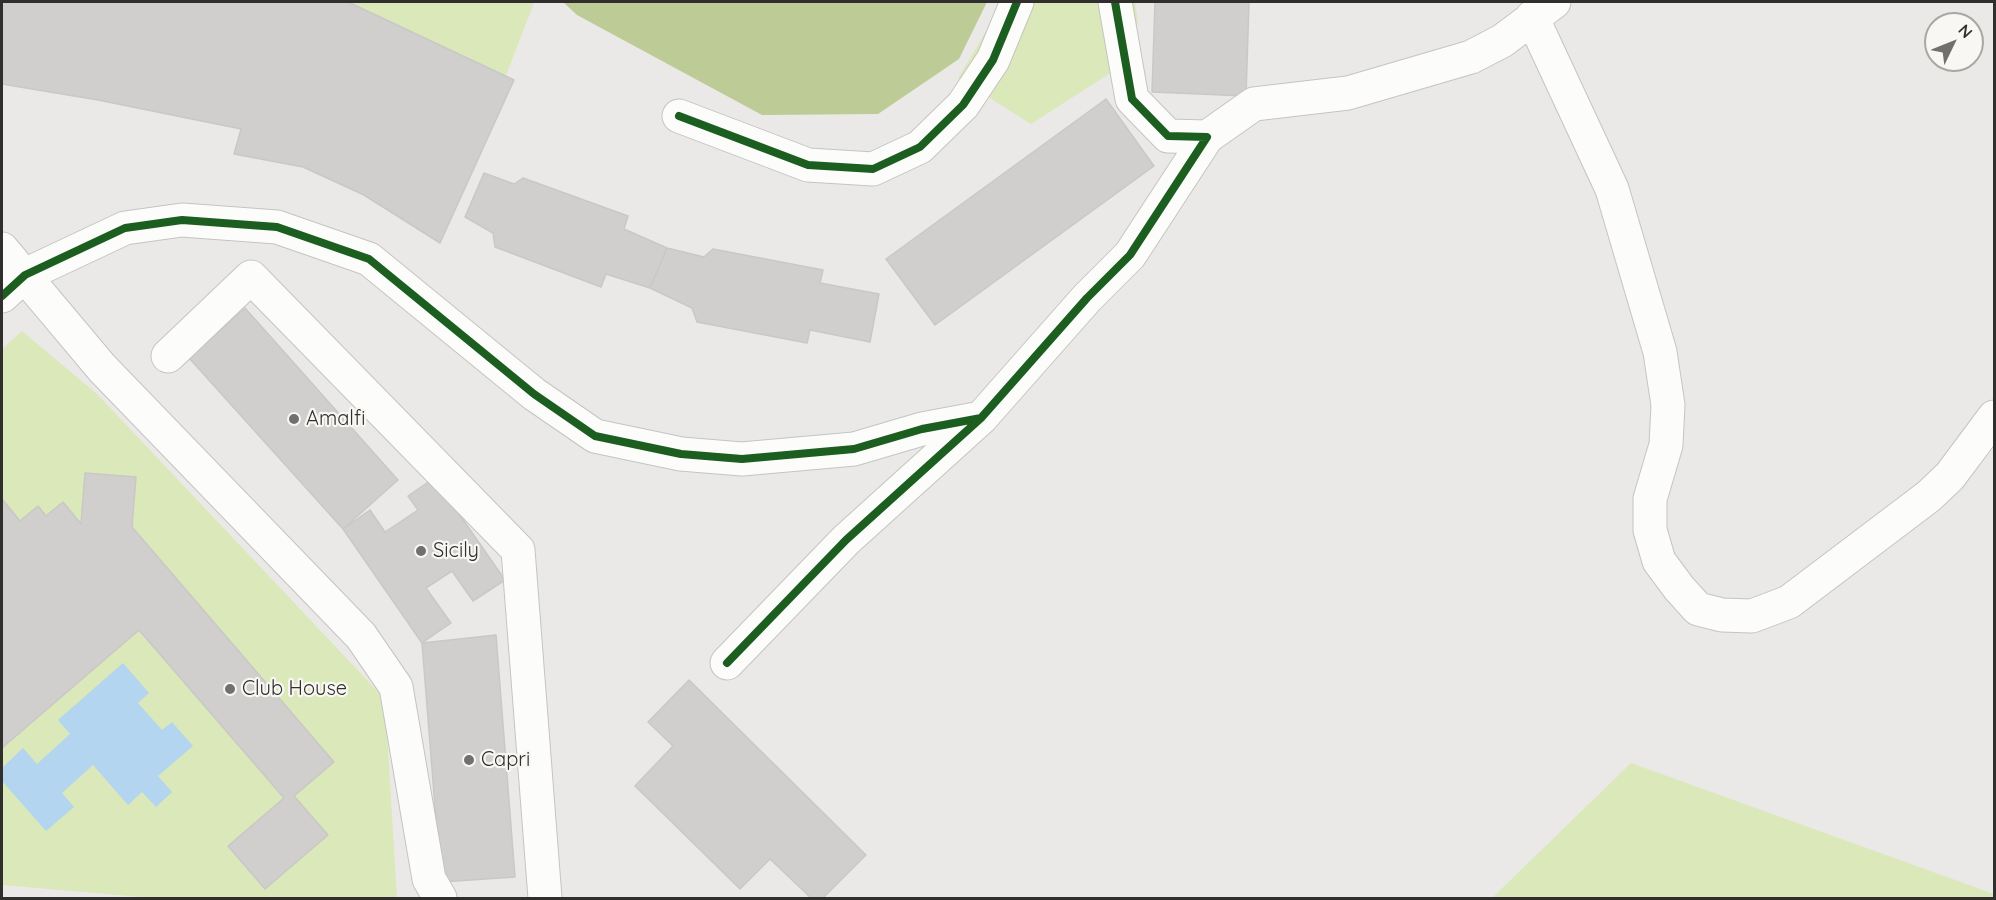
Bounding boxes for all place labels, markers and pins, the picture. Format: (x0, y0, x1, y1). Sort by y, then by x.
place label: Amalfi (306, 407, 365, 431)
marker: Amalfi (287, 412, 301, 426)
place label: Sicily (433, 539, 479, 563)
marker: Sicily (414, 544, 428, 558)
place label: Club House (242, 677, 347, 701)
marker: Club House (223, 682, 237, 696)
place label: Capri (481, 748, 530, 772)
marker: Capri (462, 753, 476, 767)

